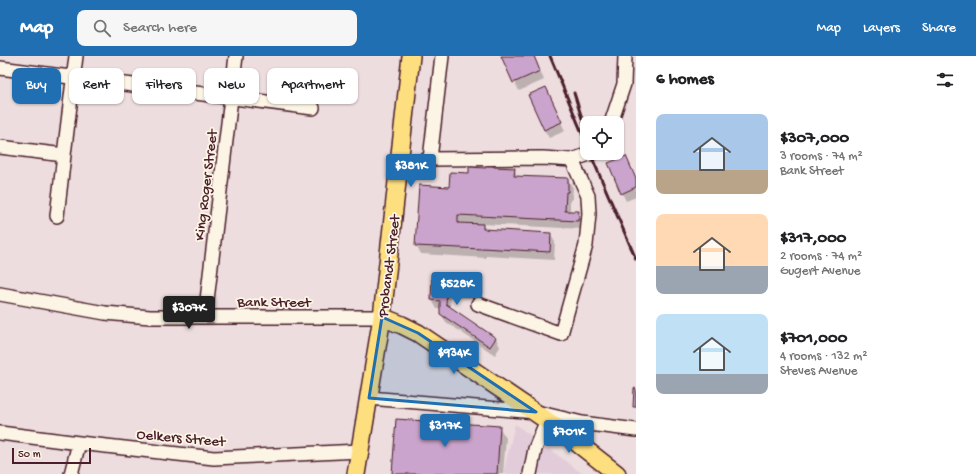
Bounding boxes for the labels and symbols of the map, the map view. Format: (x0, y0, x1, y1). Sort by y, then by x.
street label: King Roger Street (191, 127, 223, 242)
pin: $381K (383, 154, 439, 188)
street label: Probandt Street (375, 212, 405, 320)
pin: $528K (429, 272, 485, 306)
street label: Bank Street (236, 294, 313, 312)
pin: $307K (161, 296, 217, 330)
pin: $934K (426, 341, 482, 375)
pin: $317K (417, 414, 473, 448)
pin: $701K (541, 420, 597, 454)
street label: Oelkers Street (136, 426, 228, 452)
scale bar (12, 446, 91, 465)

